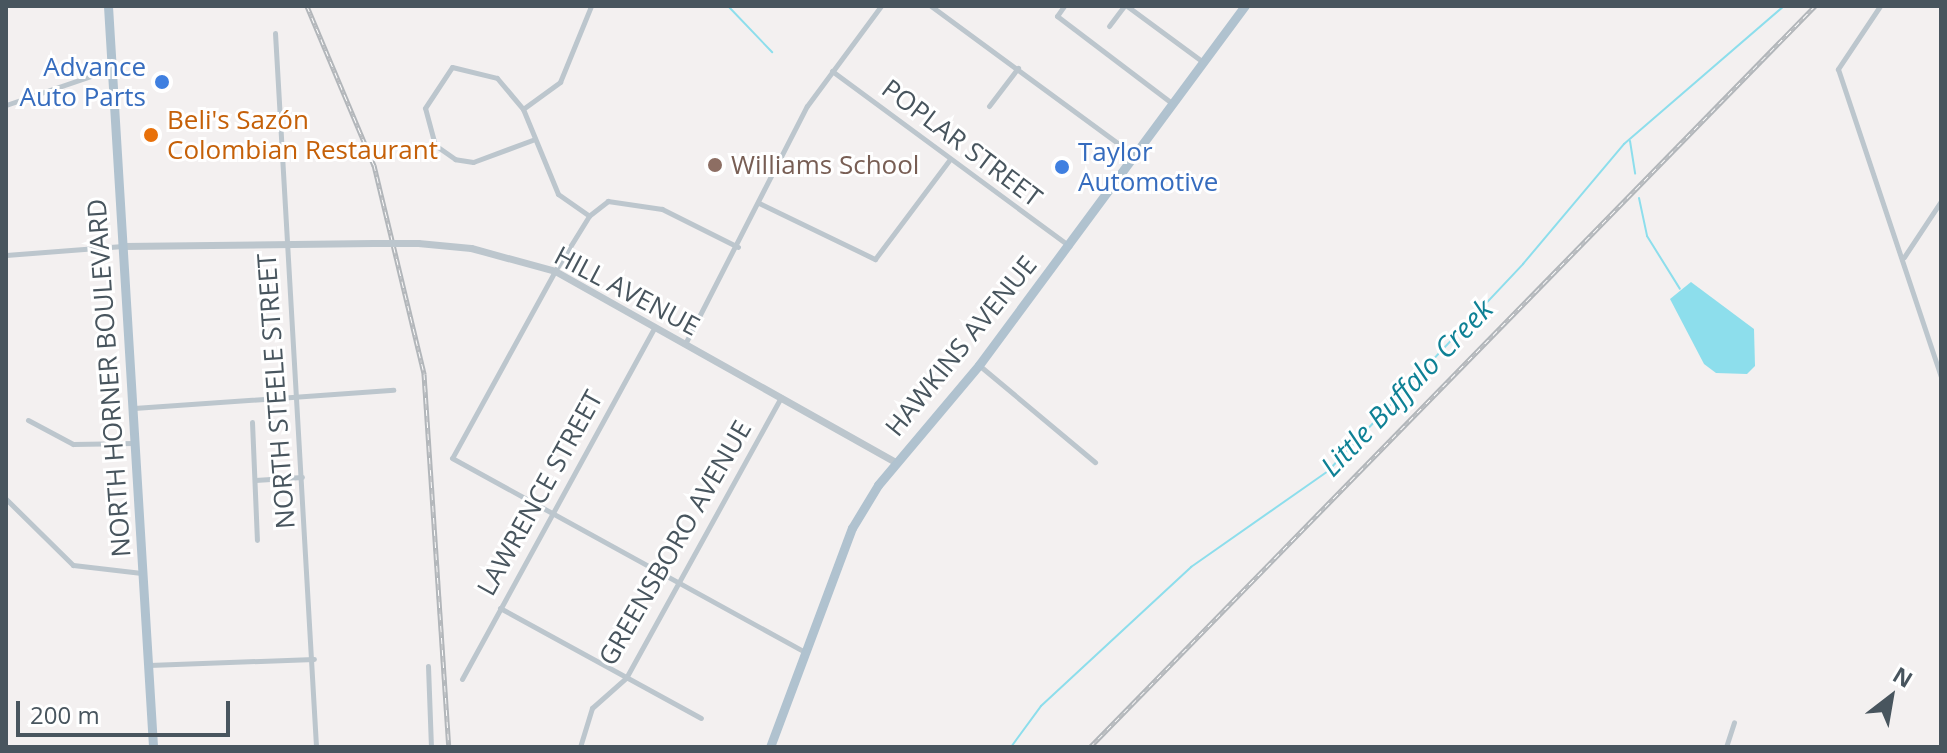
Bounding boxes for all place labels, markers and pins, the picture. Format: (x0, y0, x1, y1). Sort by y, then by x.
place label: Advance Auto Parts (20, 51, 146, 112)
marker: Advance Auto Parts (153, 73, 171, 91)
place label: Beli's Sazón Colombian Restaurant (167, 104, 438, 166)
marker: Beli's Sazón Colombian Restaurant (142, 126, 160, 144)
place label: Taylor Automotive (1078, 136, 1218, 198)
place label: Williams School (731, 149, 919, 181)
marker: Williams School (706, 156, 724, 174)
marker: Taylor Automotive (1053, 158, 1071, 176)

